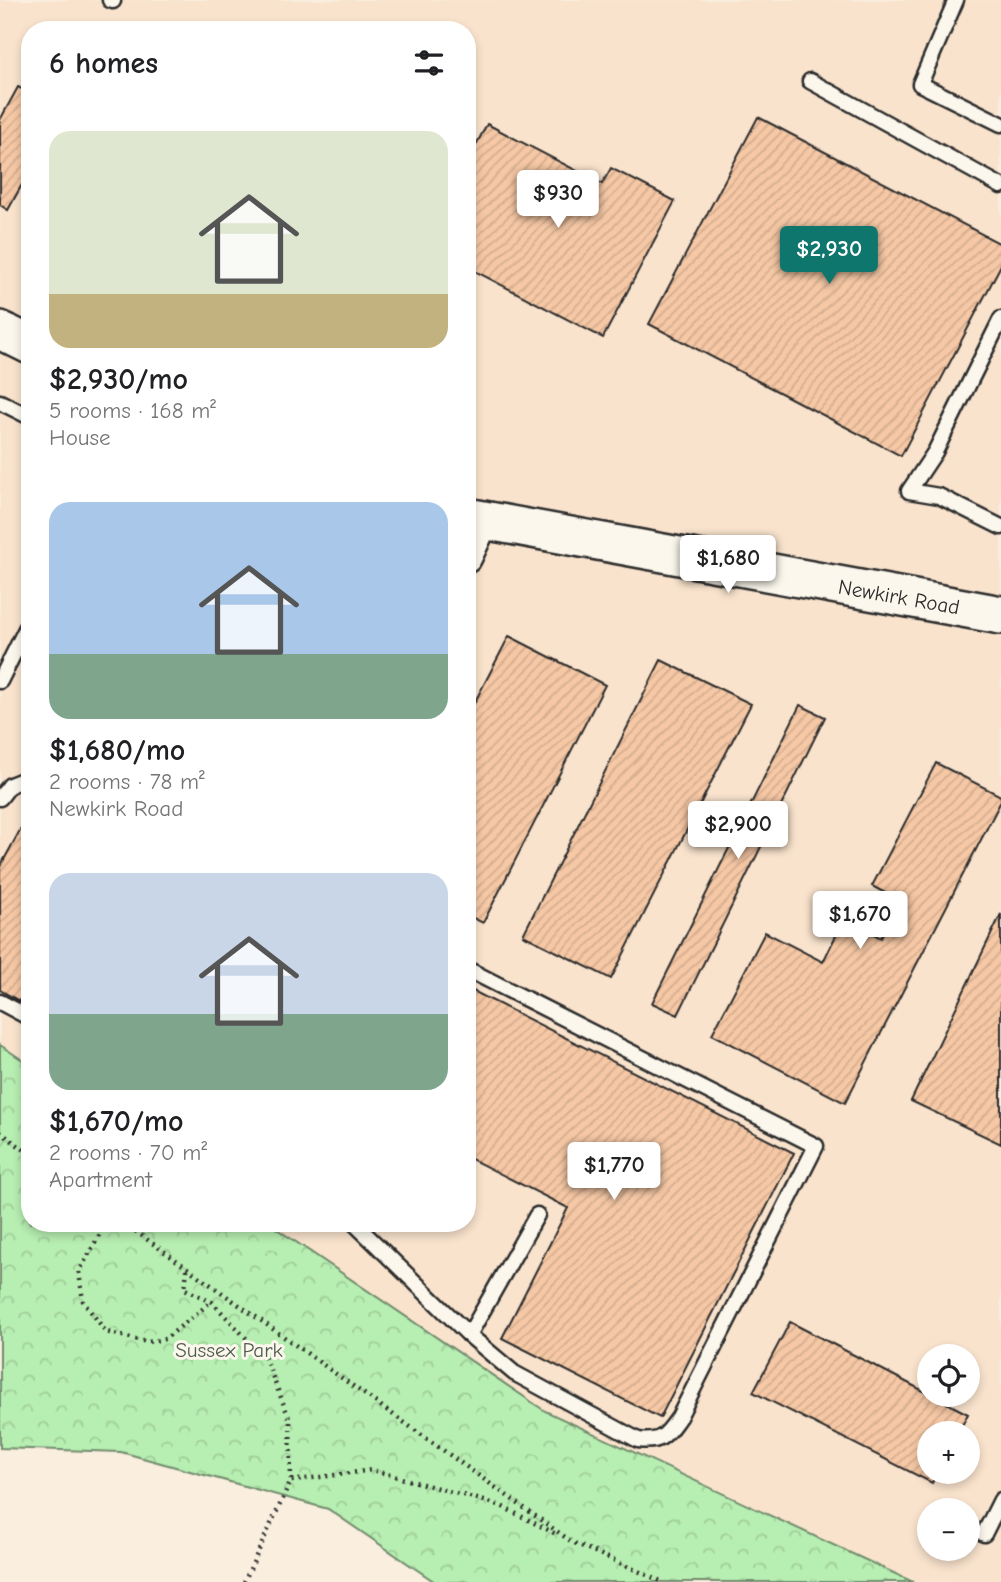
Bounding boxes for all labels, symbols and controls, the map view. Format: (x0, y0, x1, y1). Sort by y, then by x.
icon: filters (410, 44, 448, 82)
text: 6 homes (49, 46, 158, 81)
pin: $930 (517, 170, 599, 230)
icon: home (186, 176, 312, 302)
text: $930 (533, 179, 583, 206)
pin: $2,930 (772, 226, 886, 286)
text: $2,930 (796, 235, 862, 262)
text: $2,930/mo (49, 362, 188, 397)
text: 5 rooms · 168 m² (49, 397, 216, 424)
text: House (49, 424, 111, 451)
pin: $1,680 (671, 536, 785, 595)
text: $1,680 (696, 544, 760, 571)
icon: home (186, 547, 312, 673)
street label: Newkirk Road (837, 575, 961, 619)
text: $1,680/mo (49, 733, 185, 768)
text: 2 rooms · 78 m² (49, 768, 205, 795)
text: Newkirk Road (49, 795, 183, 822)
pin: $2,900 (681, 802, 795, 861)
text: $2,900 (704, 810, 772, 837)
pin: $1,670 (803, 892, 917, 951)
text: $1,670 (829, 900, 891, 927)
icon: home (186, 918, 312, 1044)
text: $1,670/mo (49, 1104, 183, 1139)
text: 2 rooms · 70 m² (49, 1139, 207, 1166)
pin: $1,770 (557, 1142, 671, 1202)
text: $1,770 (583, 1151, 645, 1178)
text: Apartment (49, 1166, 152, 1193)
park label: Sussex Park (175, 1338, 283, 1362)
map controls (917, 1344, 980, 1561)
button: locate (917, 1344, 980, 1407)
button: + (917, 1421, 980, 1484)
button: − (917, 1498, 980, 1561)

